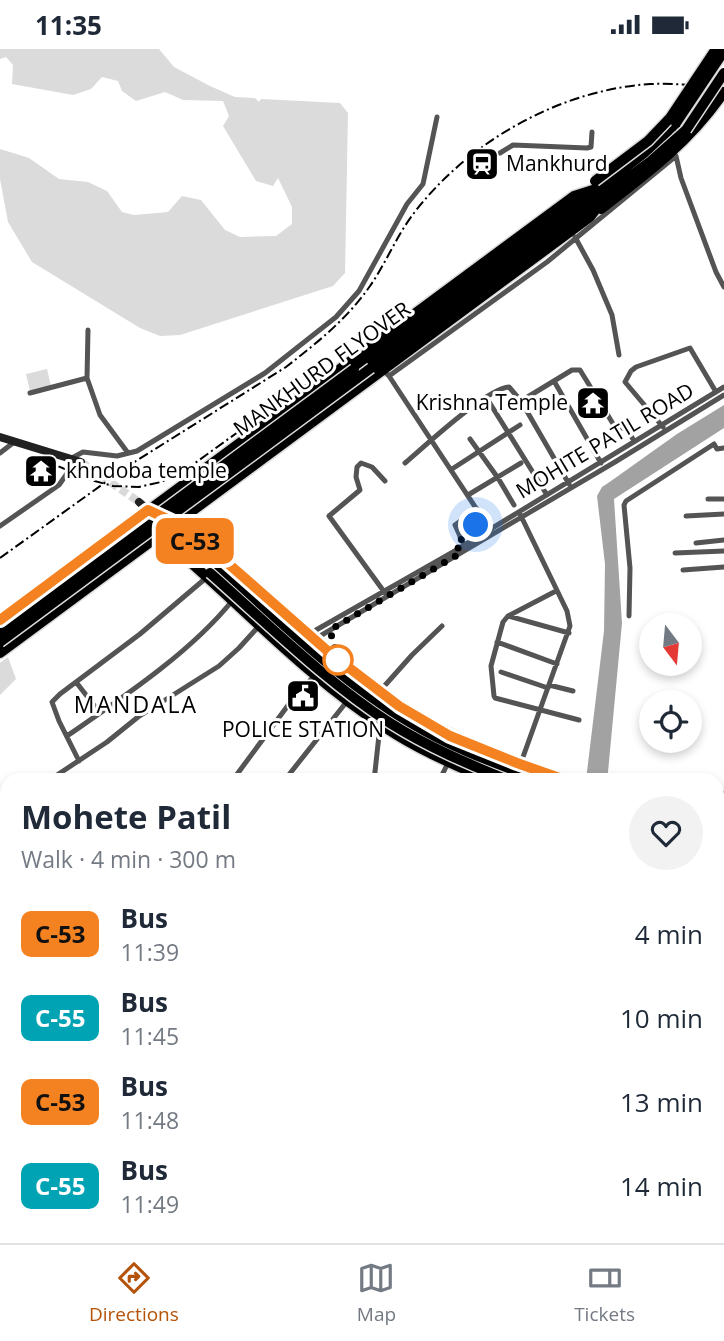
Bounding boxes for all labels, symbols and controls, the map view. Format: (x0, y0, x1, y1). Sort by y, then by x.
text: 11:35 (35, 7, 102, 43)
station icon: Mankhurd (463, 145, 501, 183)
place label: Mankhurd (506, 149, 608, 177)
street label: MANKHURD FLYOVER (227, 294, 416, 442)
street label: MOHITE PATIL ROAD (510, 376, 699, 504)
temple icon: Krishna Temple (574, 384, 612, 422)
place label: Krishna Temple (416, 388, 568, 416)
temple icon: khndoba temple (22, 452, 60, 490)
place label: khndoba temple (66, 456, 227, 484)
your location (458, 507, 493, 542)
line badge: C-53 (146, 518, 244, 564)
text: C-53 (170, 524, 220, 557)
north arrow (639, 613, 702, 675)
map controls (639, 613, 702, 753)
unlabelled marker (323, 645, 353, 675)
public building icon: POLICE STATION (284, 677, 322, 715)
district label: MANDALA (74, 688, 198, 720)
button: locate (639, 690, 702, 753)
place label: POLICE STATION (222, 715, 384, 743)
text: Mohete Patil (21, 794, 231, 839)
button: heart (629, 796, 703, 870)
text: Walk · 4 min · 300 m (21, 843, 236, 875)
text: Bus (120, 900, 168, 936)
text: 4 min (635, 916, 703, 952)
text: C-53 (35, 917, 85, 950)
text: 11:39 (120, 936, 179, 968)
text: Bus (120, 984, 168, 1020)
text: 10 min (620, 1000, 703, 1036)
text: C-55 (35, 1001, 85, 1034)
text: 11:45 (120, 1020, 179, 1052)
text: Bus (120, 1068, 168, 1104)
text: 13 min (620, 1084, 703, 1120)
text: C-53 (35, 1085, 85, 1118)
text: 11:48 (120, 1104, 179, 1136)
text: Bus (120, 1152, 168, 1188)
text: 14 min (620, 1168, 703, 1204)
text: C-55 (35, 1169, 85, 1202)
text: 11:49 (120, 1188, 179, 1220)
tab: Directions (89, 1259, 179, 1327)
tab: Map (357, 1259, 396, 1327)
tab: Tickets (574, 1259, 635, 1327)

